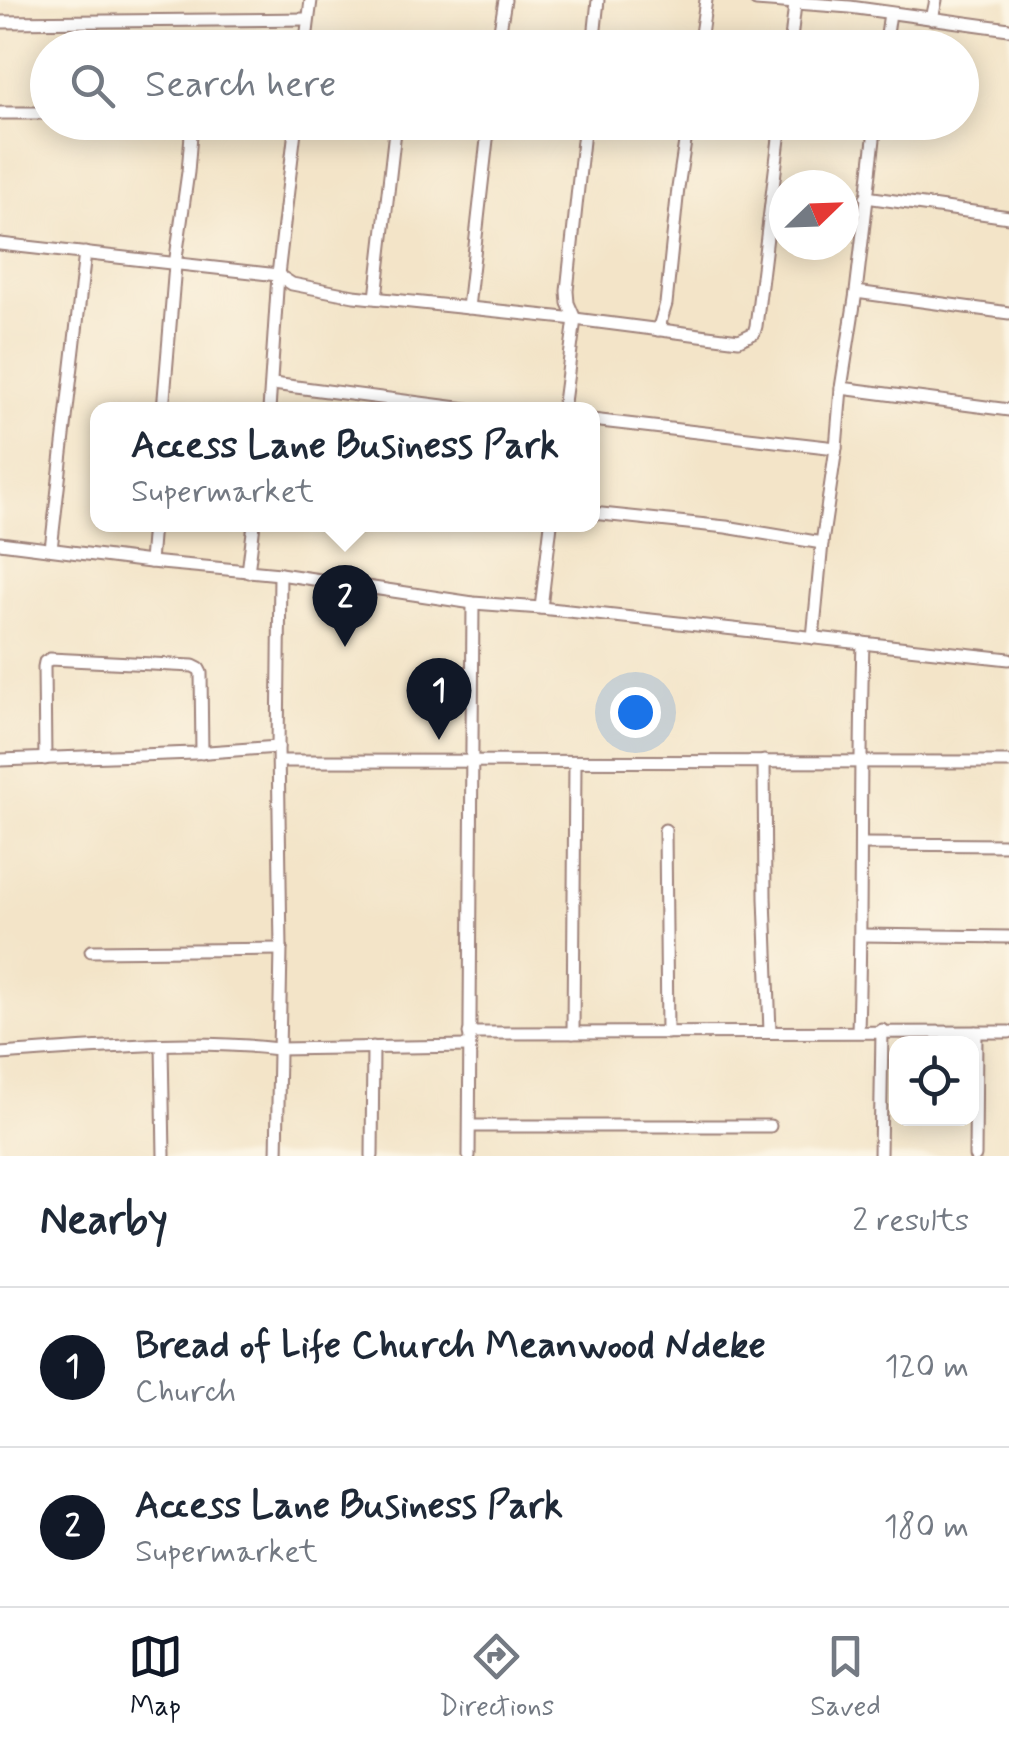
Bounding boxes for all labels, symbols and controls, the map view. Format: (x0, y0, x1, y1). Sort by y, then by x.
search box (30, 30, 979, 140)
icon: search (65, 58, 120, 113)
text: Search here (145, 61, 336, 110)
north arrow (769, 170, 859, 260)
popup (90, 402, 600, 532)
text: Access Lane Business Park (131, 422, 559, 471)
text: Supermarket (131, 471, 314, 513)
pin: 2 (312, 564, 378, 647)
pin: 1 (406, 658, 472, 740)
your location (610, 687, 661, 738)
map controls (889, 1036, 979, 1126)
button: locate (889, 1036, 979, 1126)
text: Nearby (40, 1194, 168, 1249)
text: 2 results (852, 1200, 969, 1242)
text: Bread of Life Church Meanwood Ndeke (135, 1322, 766, 1371)
text: 1 (65, 1346, 80, 1388)
text: 120 m (884, 1346, 969, 1388)
text: Church (135, 1371, 236, 1413)
text: Access Lane Business Park (135, 1482, 563, 1531)
text: 2 (65, 1506, 80, 1548)
text: 180 m (884, 1506, 969, 1548)
text: Supermarket (135, 1531, 318, 1573)
tab: Map (128, 1629, 183, 1726)
tab: Directions (439, 1629, 554, 1726)
tab: Saved (810, 1629, 881, 1726)

